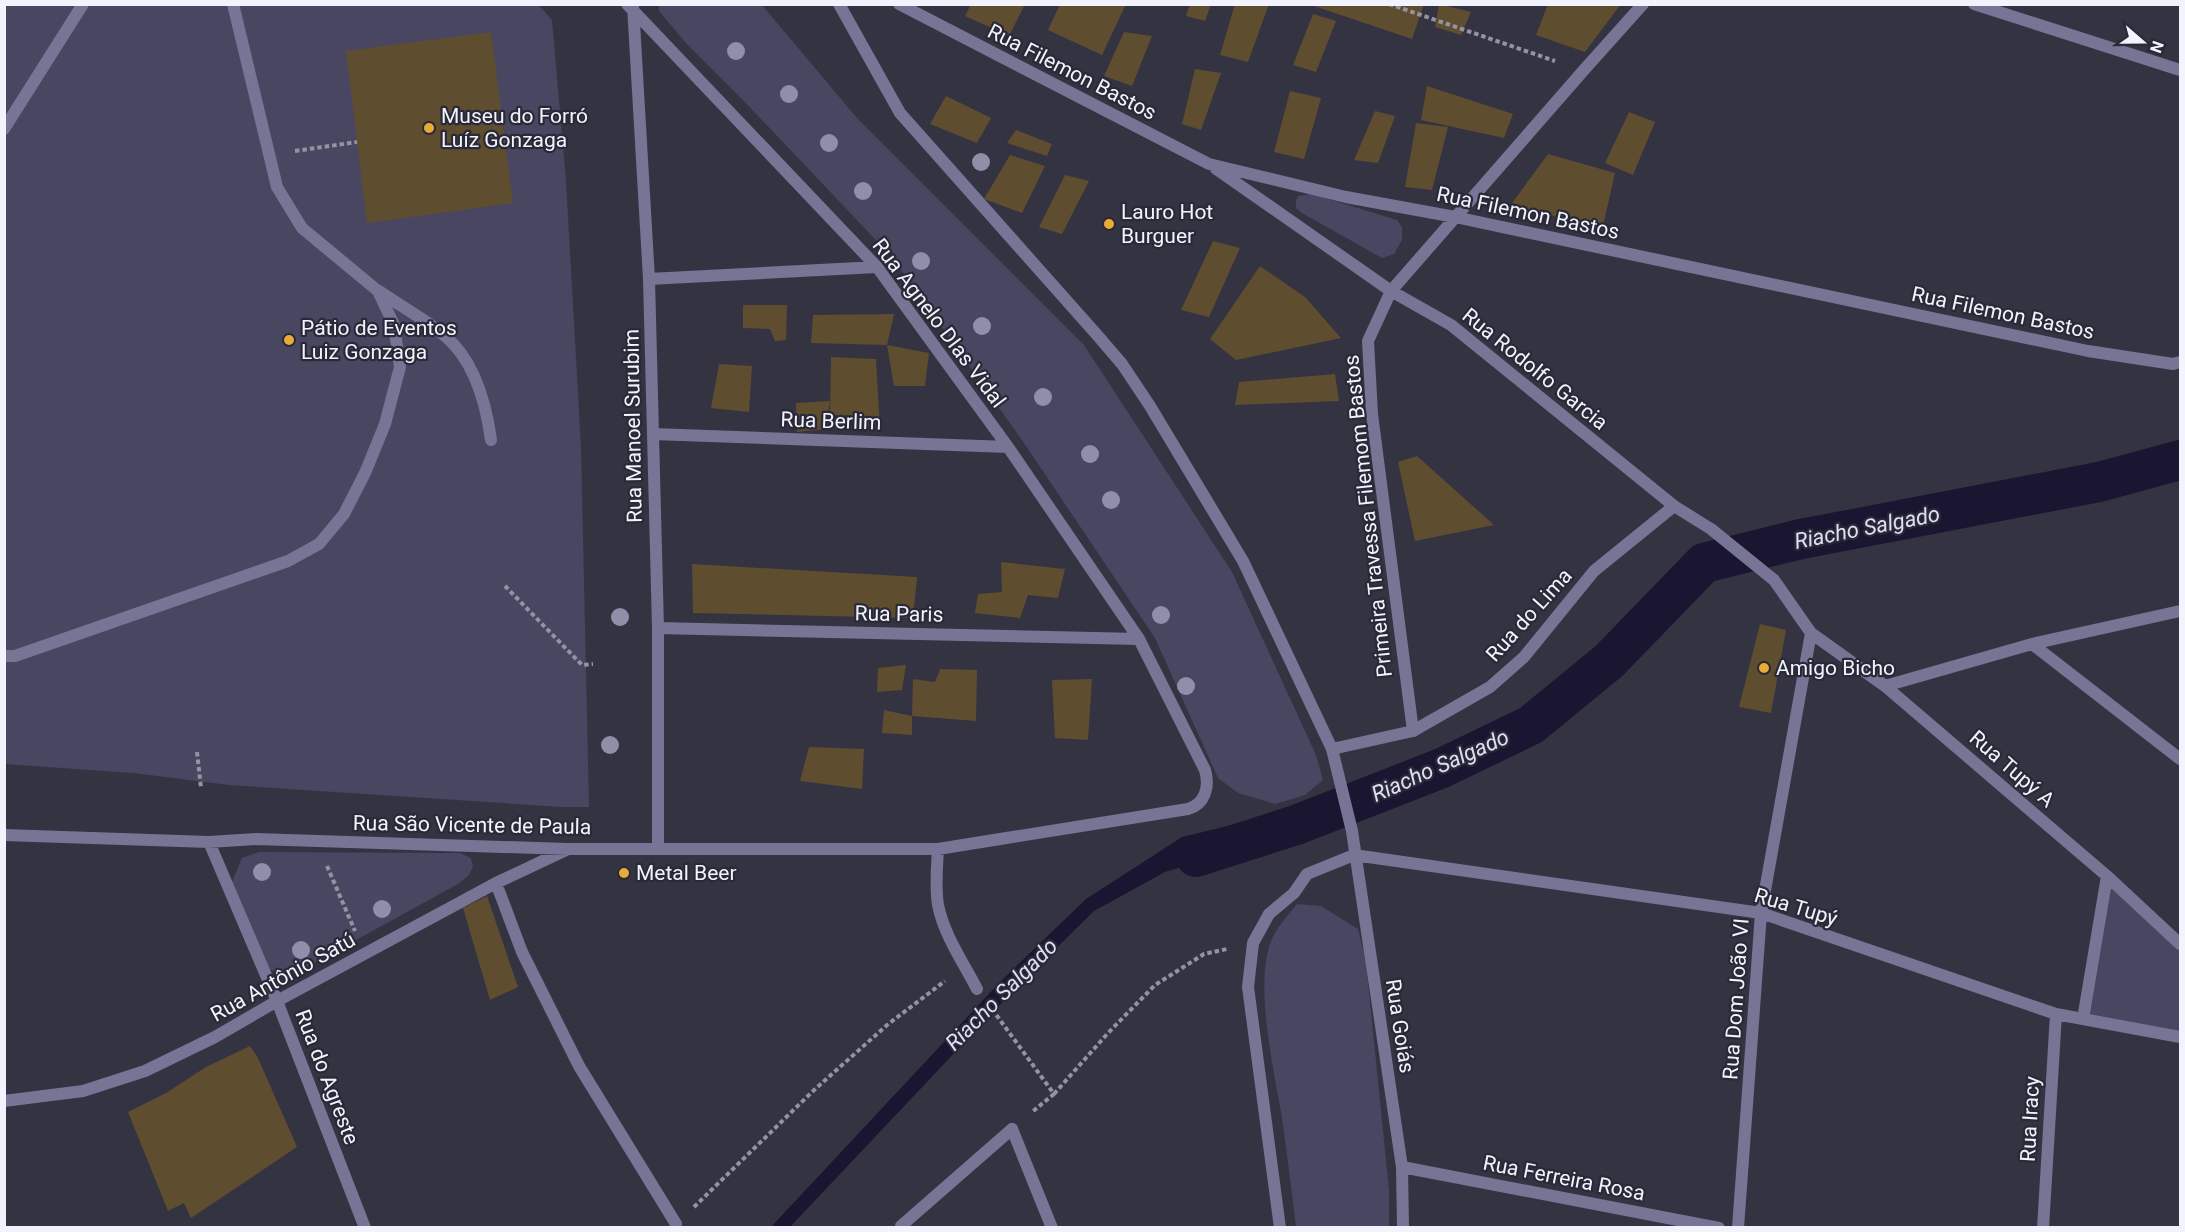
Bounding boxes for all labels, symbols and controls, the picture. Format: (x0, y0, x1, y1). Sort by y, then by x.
north arrow (2113, 12, 2173, 72)
street label: Rua Filemon Bastos (984, 19, 1160, 125)
text: N (2146, 38, 2167, 56)
place label: Museu do Forró Luíz Gonzaga (441, 104, 588, 152)
marker: Museu do Forró Luíz Gonzaga (422, 121, 436, 135)
street label: Rua Filemon Bastos (1434, 182, 1622, 244)
place label: Lauro Hot Burguer (1121, 200, 1213, 248)
marker: Lauro Hot Burguer (1102, 217, 1116, 231)
street label: Rua Agnelo DIas Vidal (868, 234, 1010, 412)
street label: Rua Filemon Bastos (1909, 282, 2097, 344)
street label: Rua Rodolfo Garcia (1458, 303, 1612, 435)
place label: Pátio de Eventos Luiz Gonzaga (301, 316, 457, 364)
street label: Rua Manoel Surubim (619, 329, 647, 523)
marker: Pátio de Eventos Luiz Gonzaga (282, 333, 296, 347)
street label: Primeira Travessa Filemom Bastos (1339, 354, 1397, 678)
street label: Rua Berlim (780, 407, 882, 435)
water label: Riacho Salgado (1792, 501, 1942, 554)
street label: Rua do Lima (1481, 564, 1577, 666)
street label: Rua Paris (854, 601, 944, 627)
place label: Amigo Bicho (1776, 656, 1895, 680)
marker: Amigo Bicho (1757, 661, 1771, 675)
water label: Riacho Salgado (1368, 724, 1513, 807)
street label: Rua Tupý A (1965, 726, 2059, 812)
street label: Rua São Vicente de Paula (353, 811, 591, 839)
place label: Metal Beer (636, 861, 737, 885)
marker: Metal Beer (617, 866, 631, 880)
street label: Rua Tupý (1752, 883, 1840, 931)
street label: Rua Dom João VI (1718, 917, 1754, 1081)
street label: Rua Antônio Satú (207, 927, 359, 1027)
water label: Riacho Salgado (940, 933, 1062, 1055)
street label: Rua Goiás (1381, 977, 1419, 1075)
street label: Rua do Agreste (290, 1006, 364, 1148)
street label: Rua Iracy (2016, 1075, 2044, 1163)
street label: Rua Ferreira Rosa (1481, 1151, 1647, 1205)

